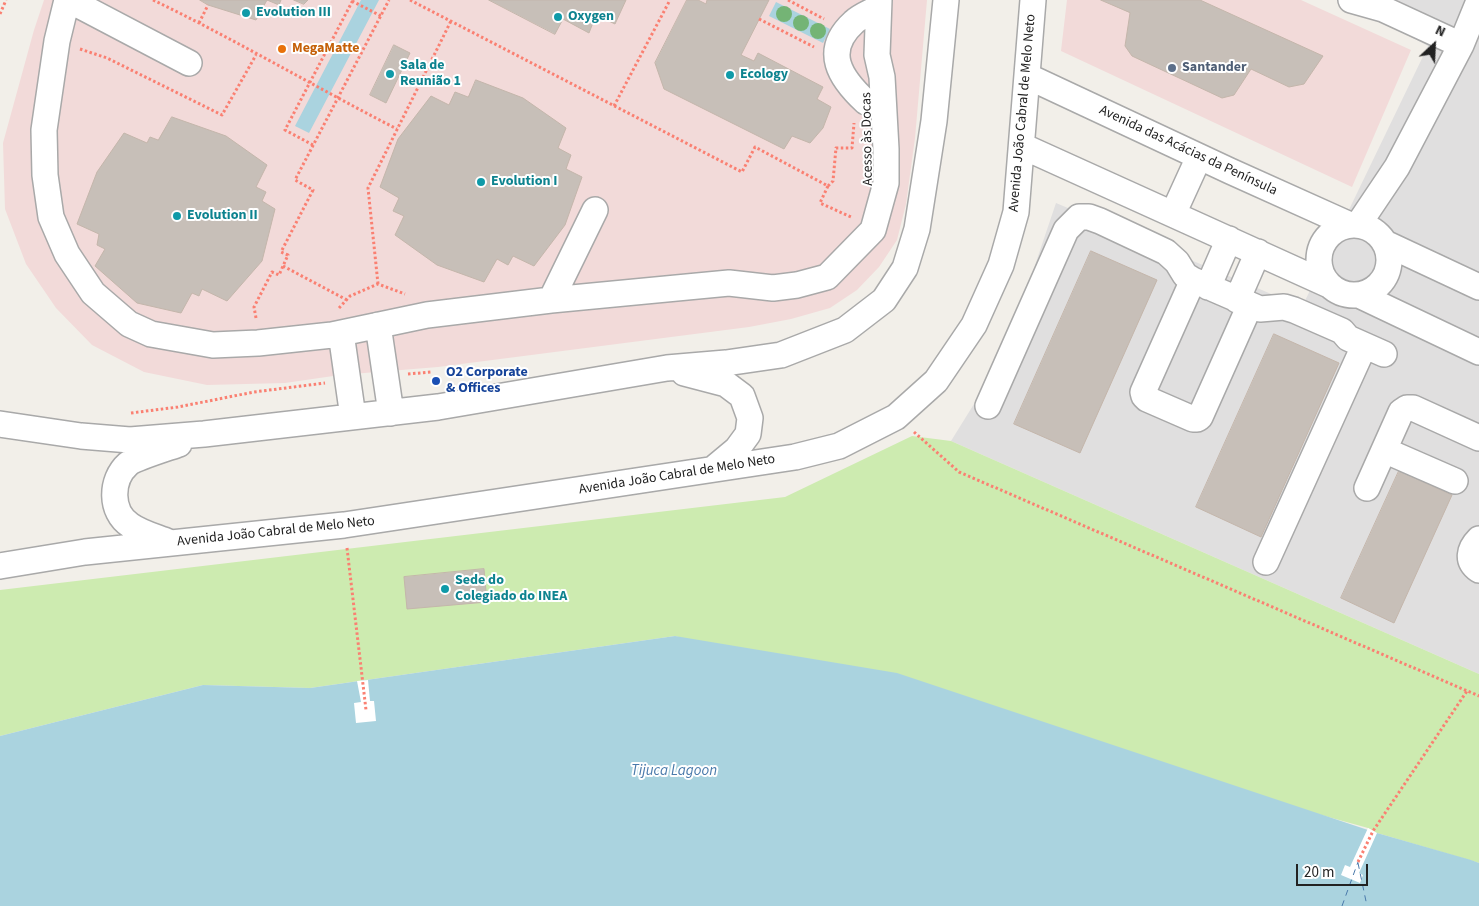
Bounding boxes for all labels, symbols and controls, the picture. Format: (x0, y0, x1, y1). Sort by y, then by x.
place label: Evolution III (256, 5, 331, 21)
marker: Evolution III (240, 7, 252, 19)
place label: Oxygen (568, 9, 614, 25)
marker: Oxygen (552, 11, 564, 23)
street label: Avenida João Cabral de Melo Neto (1006, 13, 1040, 213)
north arrow (1409, 20, 1459, 70)
text: N (1432, 20, 1449, 42)
place label: MegaMatte (292, 41, 360, 57)
marker: MegaMatte (276, 43, 288, 55)
place label: Sala de Reunião 1 (400, 58, 461, 90)
place label: Santander (1182, 60, 1246, 76)
marker: Santander (1166, 62, 1178, 74)
place label: Ecology (740, 67, 788, 83)
marker: Sala de Reunião 1 (384, 68, 396, 80)
marker: Ecology (724, 69, 736, 81)
street label: Acesso às Docas (859, 92, 877, 186)
street label: Avenida das Acácias da Península (1096, 102, 1280, 200)
place label: Evolution I (491, 174, 557, 190)
marker: Evolution I (475, 176, 487, 188)
place label: Evolution II (187, 208, 258, 224)
marker: Evolution II (171, 210, 183, 222)
place label: O2 Corporate & Offices (446, 365, 528, 398)
marker: O2 Corporate & Offices (430, 375, 442, 387)
street label: Avenida João Cabral de Melo Neto (578, 451, 776, 499)
street label: Avenida João Cabral de Melo Neto (176, 513, 376, 551)
place label: Sede do Colegiado do INEA (455, 573, 567, 606)
marker: Sede do Colegiado do INEA (439, 583, 451, 595)
water label: Tijuca Lagoon (631, 763, 717, 781)
scale bar (1299, 854, 1372, 886)
text: 20 m (1304, 862, 1334, 883)

